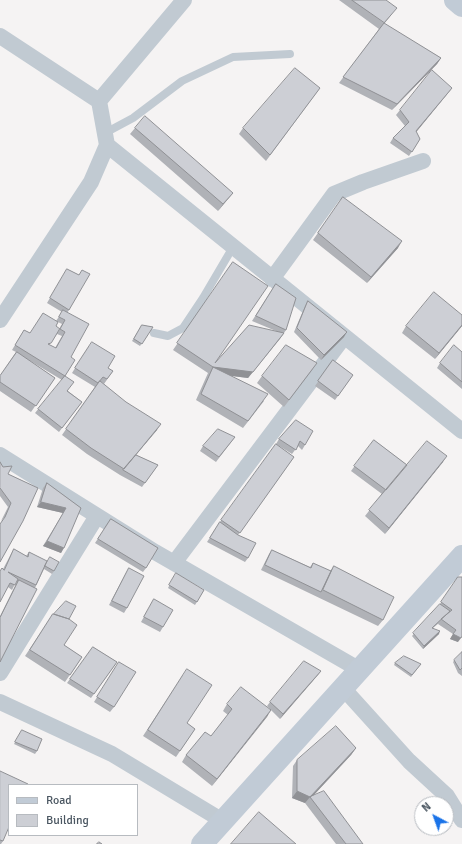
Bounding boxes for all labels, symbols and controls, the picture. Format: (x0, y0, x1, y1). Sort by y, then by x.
legend (8, 784, 138, 836)
text: Road (46, 793, 72, 808)
north arrow (414, 796, 454, 836)
text: N (419, 800, 434, 815)
text: Building (46, 813, 89, 828)

